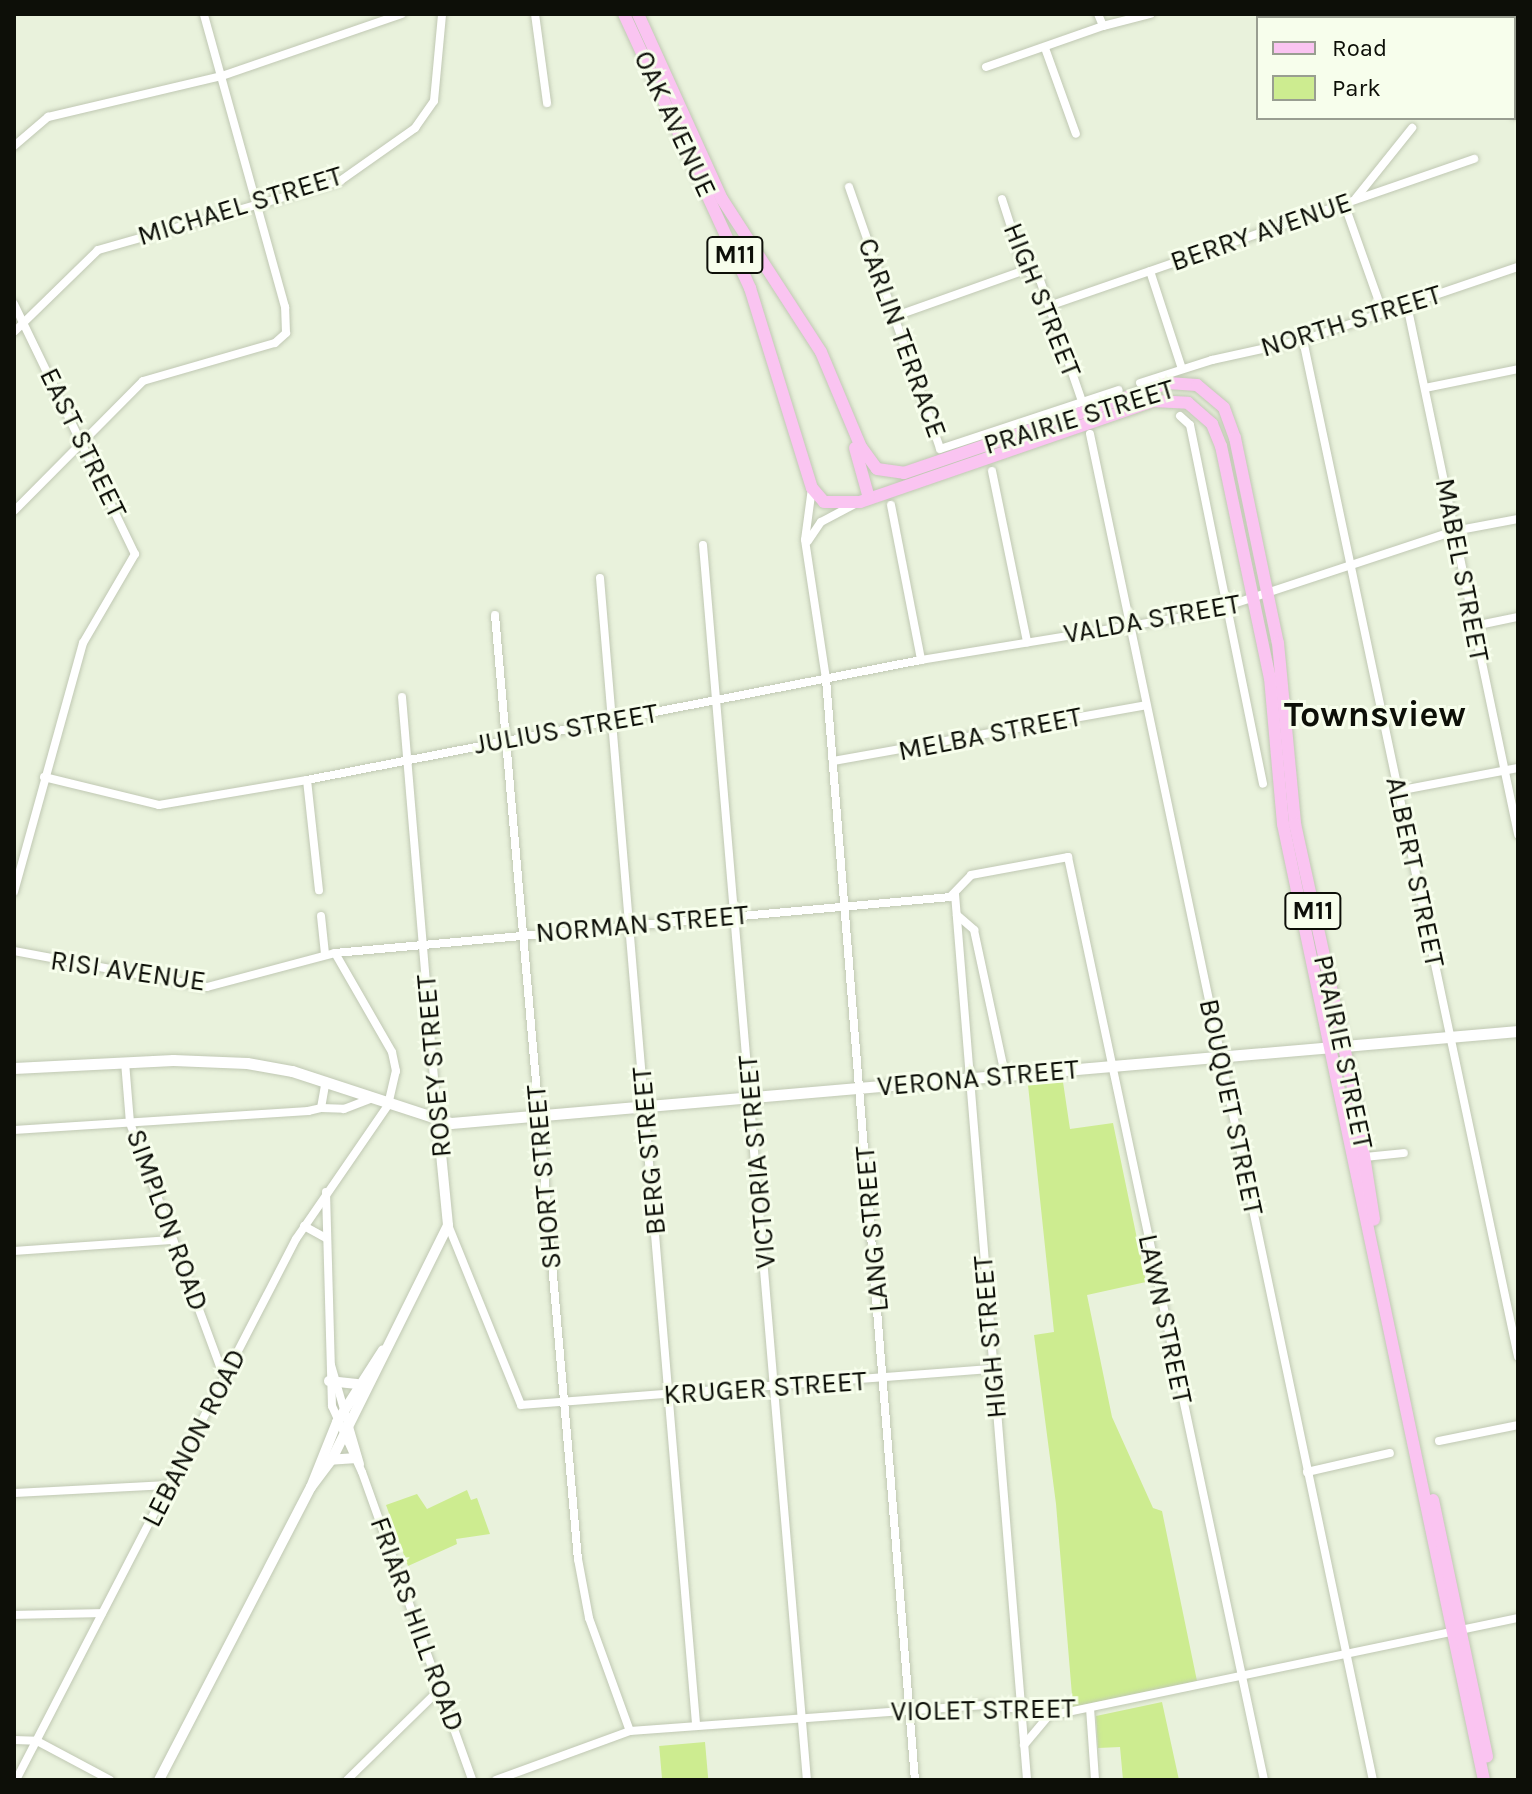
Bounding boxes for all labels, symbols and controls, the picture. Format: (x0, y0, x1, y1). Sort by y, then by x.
legend (1256, 16, 1516, 120)
text: Road (1332, 34, 1387, 62)
street label: OAK AVENUE (626, 45, 724, 203)
text: Park (1332, 74, 1381, 102)
street label: MICHAEL STREET (133, 159, 347, 253)
street label: BERRY AVENUE (1166, 185, 1356, 279)
street label: HIGH STREET (996, 218, 1088, 382)
road number: M11 (705, 233, 765, 277)
street label: CARLIN TERRACE (850, 234, 954, 442)
street label: NORTH STREET (1257, 278, 1445, 364)
street label: EAST STREET (32, 362, 134, 524)
street label: PRAIRIE STREET (980, 372, 1178, 462)
street label: MABEL STREET (1428, 475, 1496, 665)
street label: VALDA STREET (1061, 587, 1243, 651)
district label: Townsview (1284, 693, 1466, 737)
street label: JULIUS STREET (472, 696, 660, 762)
street label: MELBA STREET (895, 700, 1085, 768)
street label: ALBERT STREET (1378, 774, 1452, 970)
road number: M11 (1283, 889, 1343, 933)
street label: NORMAN STREET (534, 898, 750, 950)
street label: RISI AVENUE (48, 943, 208, 999)
street label: PRAIRIE STREET (1306, 952, 1380, 1152)
street label: ROSEY STREET (409, 973, 459, 1159)
street label: BOUQUET STREET (1192, 996, 1270, 1218)
street label: VERONA STREET (876, 1052, 1080, 1104)
street label: VICTORIA STREET (731, 1054, 783, 1270)
street label: BERG STREET (625, 1066, 673, 1236)
street label: SHORT STREET (519, 1083, 569, 1271)
street label: SIMPLON ROAD (119, 1125, 215, 1315)
street label: LANG STREET (848, 1145, 896, 1313)
street label: LAWN STREET (1131, 1231, 1199, 1407)
street label: HIGH STREET (966, 1254, 1014, 1420)
street label: LEBANON ROAD (135, 1343, 253, 1533)
street label: KRUGER STREET (662, 1364, 868, 1412)
street label: FRIARS HILL ROAD (363, 1512, 471, 1736)
street label: VIOLET STREET (890, 1692, 1076, 1728)

